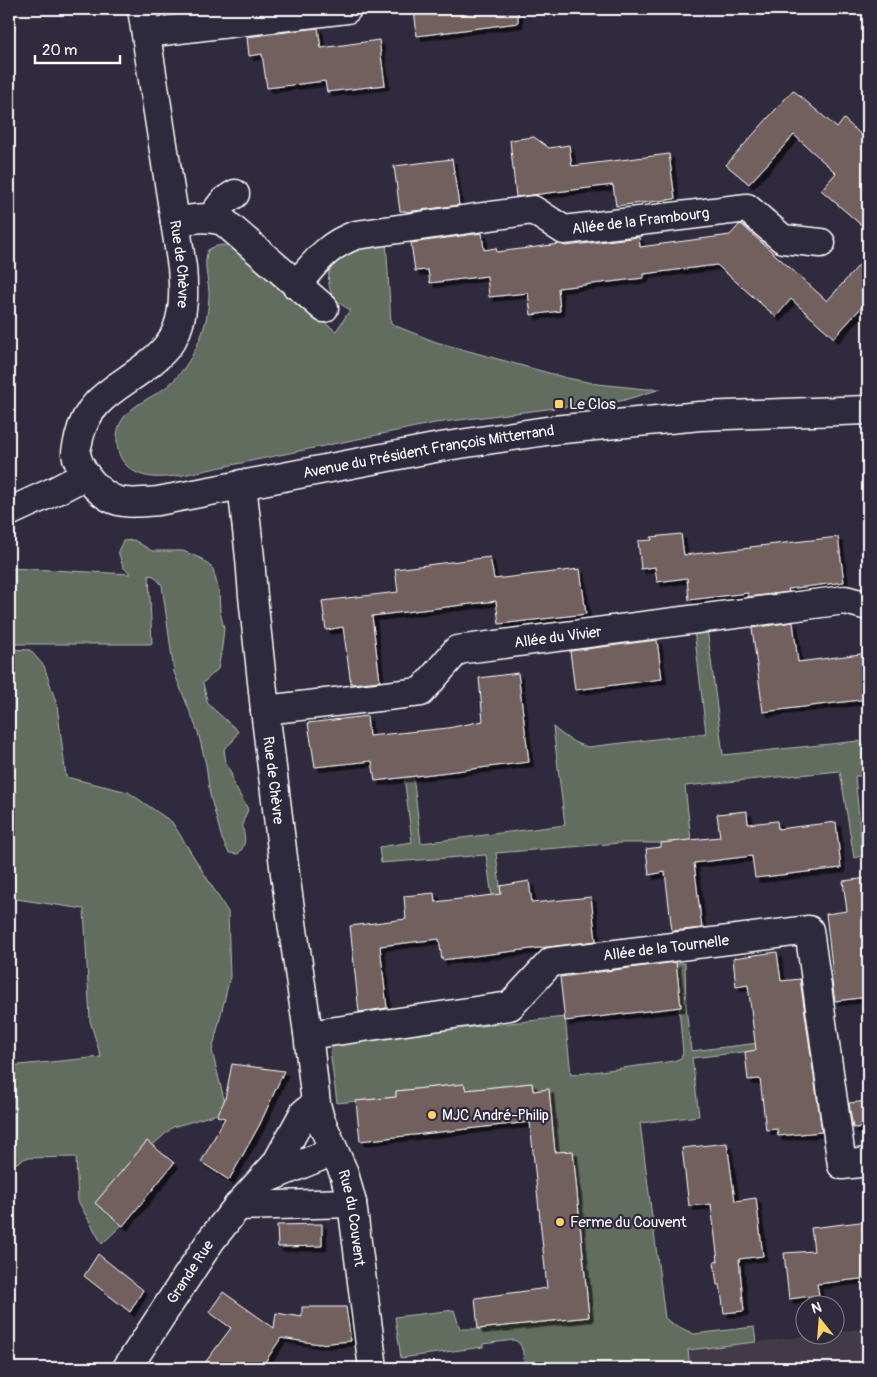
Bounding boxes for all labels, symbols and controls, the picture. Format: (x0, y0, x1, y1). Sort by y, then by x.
scale bar (35, 32, 120, 64)
text: 20 m (42, 41, 77, 60)
street label: Allée de la Frambourg (571, 203, 710, 238)
street label: Rue de Chèvre (165, 219, 193, 310)
place label: Le Clos (569, 395, 616, 414)
marker: Le Clos (553, 398, 565, 410)
street label: Avenue du Président François Mitterrand (301, 420, 555, 483)
street label: Allée du Vivier (513, 622, 603, 652)
street label: Rue de Chèvre (259, 735, 288, 826)
street label: Allée de la Tournelle (602, 930, 731, 965)
place label: MJC André-Philip (442, 1106, 549, 1125)
marker: MJC André-Philip (426, 1109, 438, 1121)
street label: Rue du Couvent (334, 1167, 370, 1269)
place label: Ferme du Couvent (570, 1213, 687, 1232)
marker: Ferme du Couvent (554, 1216, 566, 1228)
street label: Grande Rue (162, 1236, 218, 1307)
north arrow (794, 1294, 844, 1344)
text: N (809, 1299, 823, 1318)

